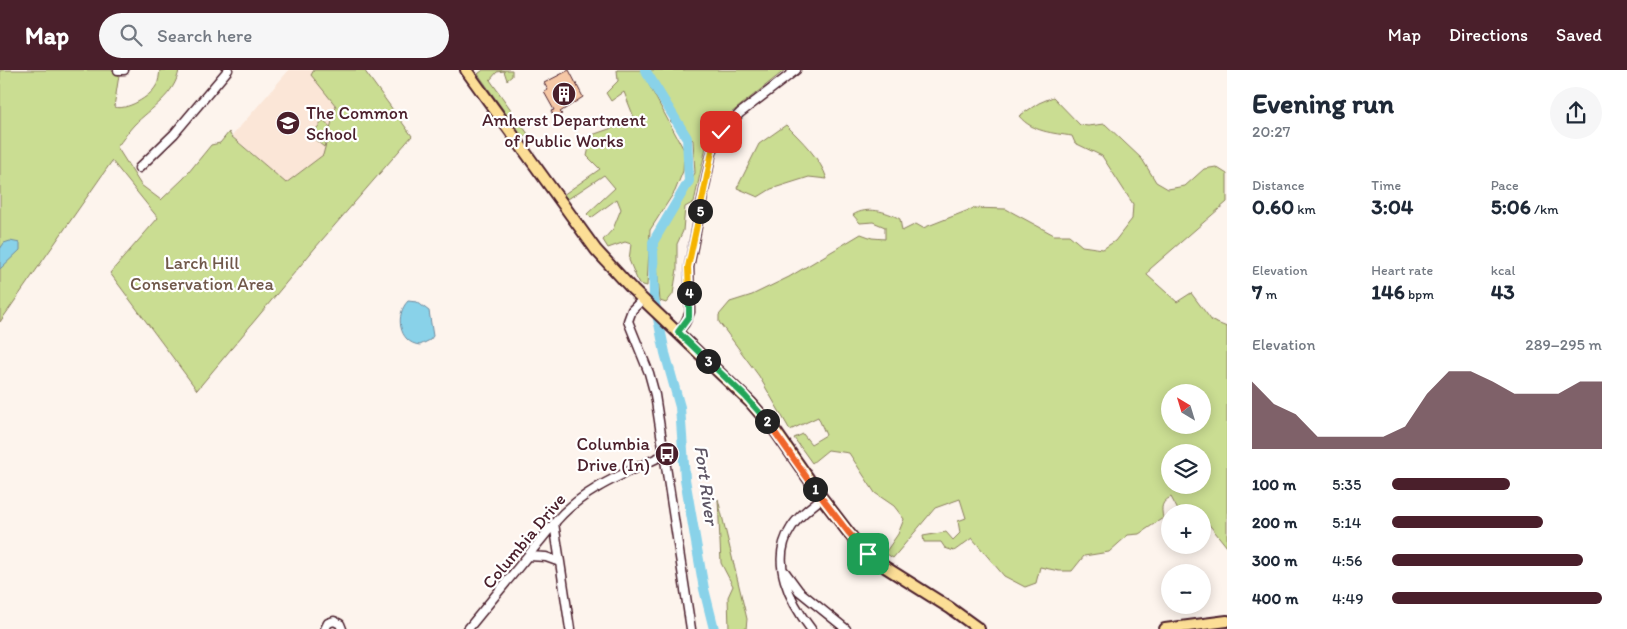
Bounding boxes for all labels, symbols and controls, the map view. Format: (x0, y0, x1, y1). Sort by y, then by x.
search box (99, 13, 449, 58)
text: Map (25, 21, 69, 50)
icon: search (117, 21, 145, 49)
text: Search here (157, 24, 252, 47)
text: Map (1388, 24, 1421, 46)
text: Directions (1449, 24, 1528, 46)
text: Saved (1556, 24, 1602, 46)
building icon: Amherst Department of Public Works (551, 81, 577, 107)
text: Evening run (1252, 86, 1394, 120)
button: share (1550, 87, 1602, 139)
place label: The Common School (306, 102, 408, 145)
place label: Amherst Department of Public Works (482, 109, 646, 152)
school or university icon: The Common School (275, 110, 301, 136)
pin (700, 111, 742, 153)
icon: check (707, 118, 735, 146)
text: 20:27 (1252, 122, 1291, 141)
text: Distance (1252, 177, 1304, 194)
text: Time (1371, 177, 1401, 194)
text: Pace (1491, 177, 1519, 194)
text: 0.60 (1252, 194, 1294, 219)
text: 3:04 (1371, 194, 1413, 219)
text: 5:06 (1491, 194, 1531, 219)
pin: 5 (688, 198, 712, 224)
text: km (1294, 201, 1316, 218)
text: /km (1531, 201, 1558, 218)
text: 5 (697, 203, 704, 220)
park label: Larch Hill Conservation Area (130, 252, 275, 295)
text: Elevation (1252, 262, 1308, 279)
text: Heart rate (1371, 262, 1433, 279)
text: kcal (1491, 262, 1516, 279)
text: 7 (1252, 279, 1262, 304)
text: 146 (1371, 279, 1405, 304)
text: 43 (1491, 279, 1515, 304)
pin: 4 (676, 280, 702, 306)
text: 4 (685, 285, 694, 302)
text: m (1262, 286, 1277, 303)
text: bpm (1405, 286, 1434, 303)
text: Elevation (1252, 335, 1316, 354)
text: 289–295 m (1525, 335, 1602, 354)
pin: 3 (696, 348, 720, 374)
text: 3 (705, 353, 712, 370)
north arrow (1161, 384, 1211, 434)
map controls (1161, 384, 1211, 614)
pin: 2 (754, 408, 780, 434)
text: 2 (764, 413, 771, 430)
place label: Columbia Drive (In) (576, 433, 651, 476)
bus stop icon: Columbia Drive (In) (654, 441, 680, 467)
water label: Fort River (690, 444, 724, 529)
button: layers (1161, 444, 1211, 494)
text: 100 m (1252, 475, 1296, 494)
text: 5:35 (1332, 475, 1361, 494)
pin: 1 (802, 476, 828, 502)
text: 1 (812, 481, 819, 498)
street label: Columbia Drive (478, 489, 570, 593)
button: + (1161, 504, 1211, 554)
text: 200 m (1252, 513, 1297, 532)
text: 5:14 (1332, 513, 1361, 532)
pin (847, 533, 889, 575)
icon: arrive (854, 540, 882, 568)
text: 300 m (1252, 551, 1298, 570)
text: 4:56 (1332, 551, 1362, 570)
button: − (1161, 564, 1211, 614)
text: 400 m (1252, 589, 1298, 608)
text: 4:49 (1332, 589, 1364, 608)

